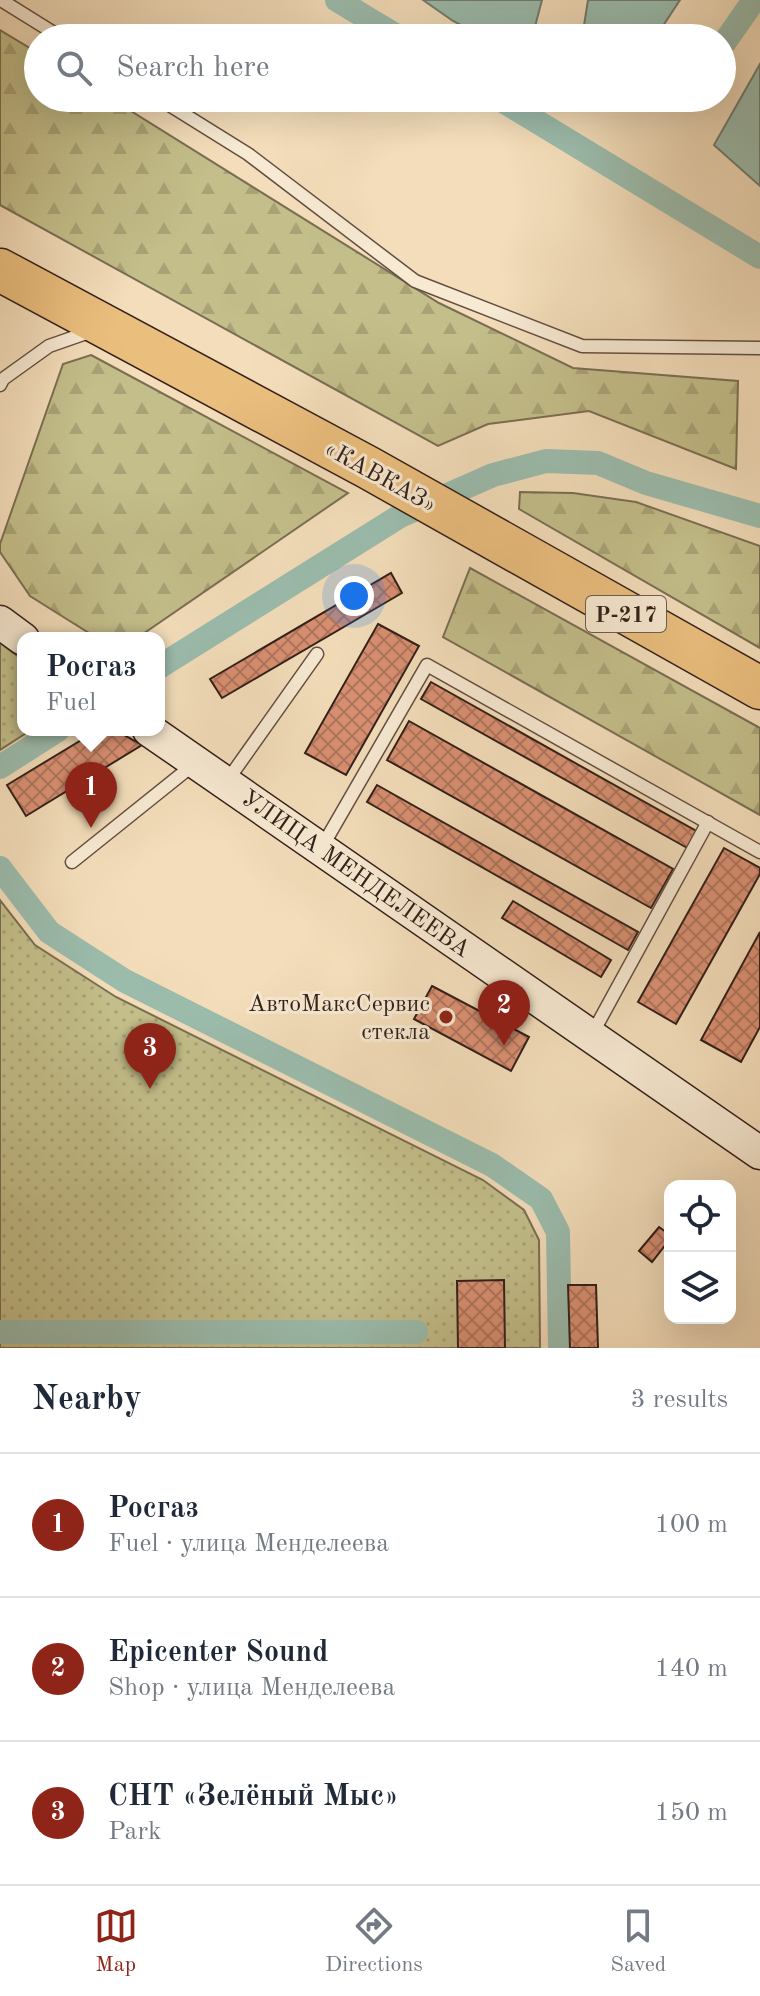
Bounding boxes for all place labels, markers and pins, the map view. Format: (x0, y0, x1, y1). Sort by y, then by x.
pin: 1 (65, 762, 117, 828)
pin: 2 (478, 980, 530, 1046)
place label: АвтоМаксСервис стекла (248, 993, 430, 1045)
marker: АвтоМаксСервис стекла (437, 1008, 455, 1026)
pin: 3 (124, 1023, 176, 1089)

